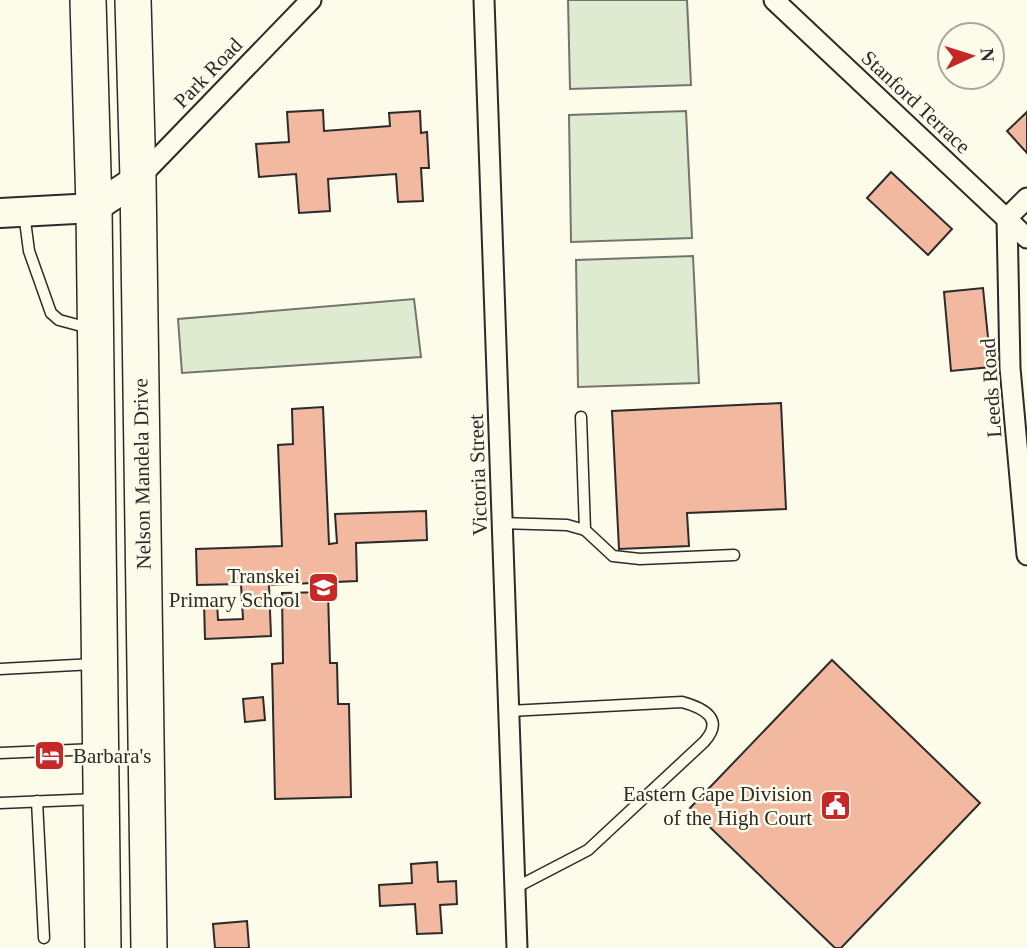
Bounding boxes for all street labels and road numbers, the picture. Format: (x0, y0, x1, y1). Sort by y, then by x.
street label: Park Road (169, 33, 248, 113)
street label: Stanford Terrace (857, 46, 975, 158)
street label: Leeds Road (976, 337, 1006, 439)
street label: Nelson Mandela Drive (128, 378, 156, 570)
street label: Victoria Street (464, 414, 492, 536)

